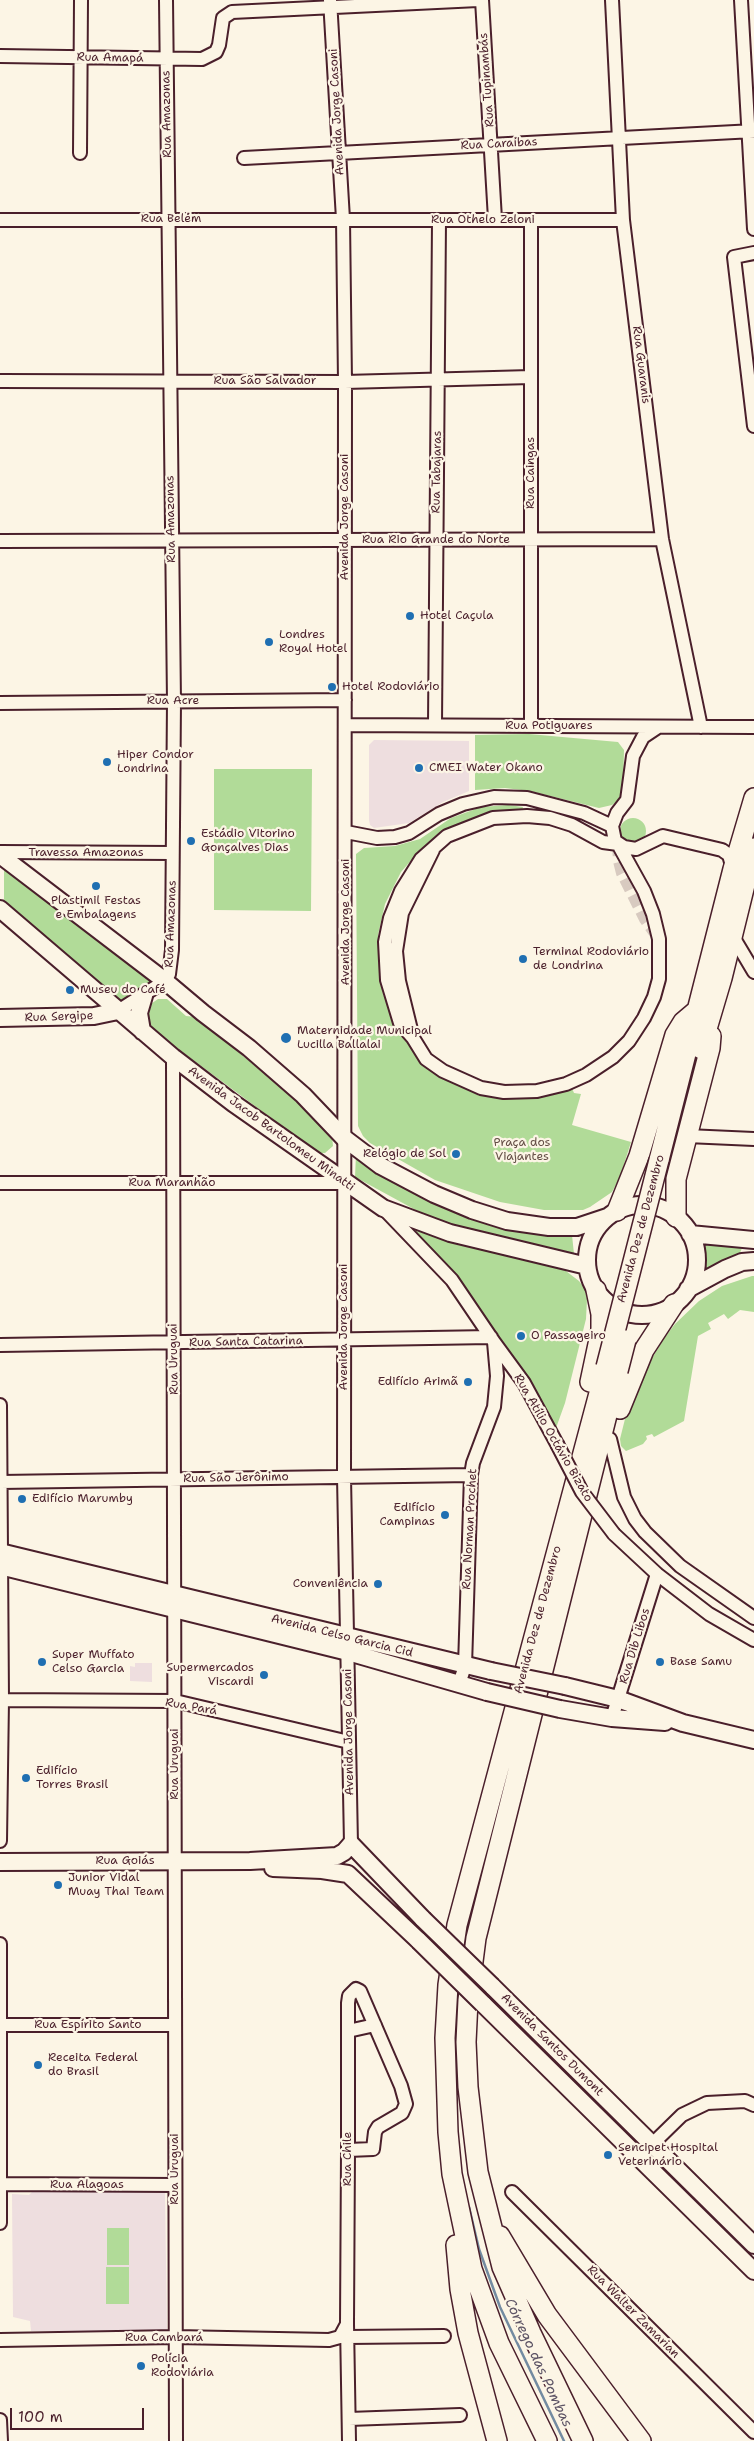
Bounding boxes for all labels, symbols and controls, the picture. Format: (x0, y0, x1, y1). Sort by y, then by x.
street label: Rua Tupinambás (477, 32, 497, 128)
street label: Avenida Jorge Casoni (326, 48, 348, 176)
street label: Rua Amapá (76, 50, 144, 66)
street label: Rua Amazonas (159, 70, 175, 158)
street label: Rua Caraíbas (460, 135, 538, 153)
street label: Rua Belém (141, 212, 201, 226)
street label: Rua Othelo Zeloni (431, 213, 535, 227)
street label: Rua Guaranis (629, 325, 653, 405)
street label: Rua São Salvador (214, 374, 316, 388)
street label: Rua Tabajaras (429, 430, 445, 514)
street label: Rua Caingas (524, 437, 538, 509)
street label: Avenida Jorge Casoni (338, 454, 352, 580)
street label: Rua Amazonas (163, 475, 179, 563)
street label: Rua Rio Grande do Norte (362, 533, 510, 547)
place label: Hotel Caçula (420, 609, 494, 623)
marker: Hotel Caçula (404, 610, 416, 622)
place label: Londres Royal Hotel (279, 628, 347, 656)
marker: Londres Royal Hotel (263, 636, 275, 648)
place label: Hotel Rodoviário (342, 680, 440, 694)
marker: Hotel Rodoviário (326, 681, 338, 693)
street label: Rua Acre (147, 694, 199, 708)
street label: Rua Potiguares (505, 719, 593, 733)
place label: Hiper Condor Londrina (117, 748, 194, 776)
marker: Hiper Condor Londrina (101, 756, 113, 768)
place label: CMEI Water Okano (429, 761, 543, 775)
marker: CMEI Water Okano (413, 762, 425, 774)
place label: Estádio Vitorino Gonçalves Dias (201, 827, 295, 855)
marker: Estádio Vitorino Gonçalves Dias (185, 835, 197, 847)
street label: Travessa Amazonas (28, 846, 144, 860)
street label: Avenida Jorge Casoni (339, 859, 353, 985)
marker: Plastimil Festas e Embalagens (90, 880, 102, 892)
street label: Rua Amazonas (162, 880, 180, 968)
place label: Plastimil Festas e Embalagens (51, 894, 141, 922)
place label: Terminal Rodoviário de Londrina (533, 945, 649, 973)
marker: Terminal Rodoviário de Londrina (517, 953, 529, 965)
place label: Museu do Café (80, 983, 166, 997)
marker: Museu do Café (64, 984, 76, 996)
street label: Rua Sergipe (24, 1009, 94, 1025)
place label: Maternidade Municipal Lucilla Ballalai (297, 1024, 432, 1052)
marker: Maternidade Municipal Lucilla Ballalai (279, 1031, 293, 1045)
street label: Avenida Jacob Bartolomeu Minatti (185, 1064, 357, 1194)
park label: Praça dos Viajantes (494, 1136, 550, 1164)
place label: Relógio de Sol (363, 1147, 446, 1161)
marker: Relógio de Sol (450, 1148, 462, 1160)
street label: Avenida Dez de Dezembro (614, 1153, 668, 1305)
street label: Rua Maranhão (129, 1176, 215, 1190)
street label: Avenida Jorge Casoni (337, 1264, 351, 1390)
street label: Rua Uruguai (166, 1323, 182, 1395)
place label: O Passageiro (531, 1329, 606, 1343)
marker: O Passageiro (515, 1330, 527, 1342)
street label: Rua Santa Catarina (189, 1334, 303, 1350)
street label: Rua Atílio Octávio Bizato (510, 1371, 596, 1505)
place label: Edifício Arimã (378, 1375, 458, 1389)
marker: Edifício Arimã (462, 1376, 474, 1388)
street label: Rua Norman Prochet (460, 1468, 480, 1590)
street label: Rua São Jerônimo (183, 1470, 289, 1486)
place label: Edifício Marumby (32, 1492, 133, 1506)
marker: Edifício Marumby (16, 1493, 28, 1505)
place label: Edifício Campinas (379, 1501, 435, 1529)
marker: Edifício Campinas (439, 1509, 451, 1521)
street label: Avenida Dez de Dezembro (511, 1544, 565, 1696)
place label: Conveniência (293, 1577, 368, 1591)
marker: Conveniência (372, 1578, 384, 1590)
street label: Rua Dib Libos (617, 1606, 653, 1686)
street label: Avenida Celso Garcia Cid (270, 1611, 414, 1661)
place label: Super Muffato Celso Garcia (52, 1648, 134, 1676)
place label: Base Samu (670, 1655, 732, 1669)
marker: Super Muffato Celso Garcia (36, 1656, 48, 1668)
marker: Base Samu (654, 1656, 666, 1668)
place label: Supermercados Viscardi (167, 1661, 254, 1689)
street label: Avenida Jorge Casoni (341, 1668, 357, 1796)
marker: Supermercados Viscardi (258, 1669, 270, 1681)
street label: Rua Pará (164, 1695, 218, 1719)
street label: Rua Uruguai (168, 1728, 182, 1800)
place label: Edifício Torres Brasil (36, 1764, 108, 1792)
marker: Edifício Torres Brasil (20, 1772, 32, 1784)
street label: Rua Goiás (95, 1854, 155, 1868)
place label: Junior Vidal Muay Thai Team (68, 1871, 164, 1899)
marker: Junior Vidal Muay Thai Team (52, 1879, 64, 1891)
street label: Avenida Santos Dumont (498, 1991, 606, 2099)
street label: Rua Espírito Santo (34, 2018, 142, 2032)
place label: Receita Federal do Brasil (48, 2051, 138, 2079)
marker: Receita Federal do Brasil (32, 2059, 44, 2071)
street label: Rua Chile (341, 2132, 355, 2186)
street label: Rua Uruguai (168, 2133, 182, 2205)
place label: Sencipet Hospital Veterinário (618, 2141, 718, 2169)
marker: Sencipet Hospital Veterinário (602, 2149, 614, 2161)
street label: Rua Alagoas (50, 2178, 124, 2192)
street label: Rua Walter Zamarian (584, 2263, 682, 2361)
water label: Córrego das Pombas (501, 2296, 575, 2430)
street label: Rua Cambará (125, 2331, 203, 2345)
place label: Polícia Rodoviária (151, 2352, 214, 2380)
marker: Polícia Rodoviária (135, 2360, 147, 2372)
scale bar (12, 2398, 146, 2430)
text: 100 m (18, 2407, 63, 2427)

